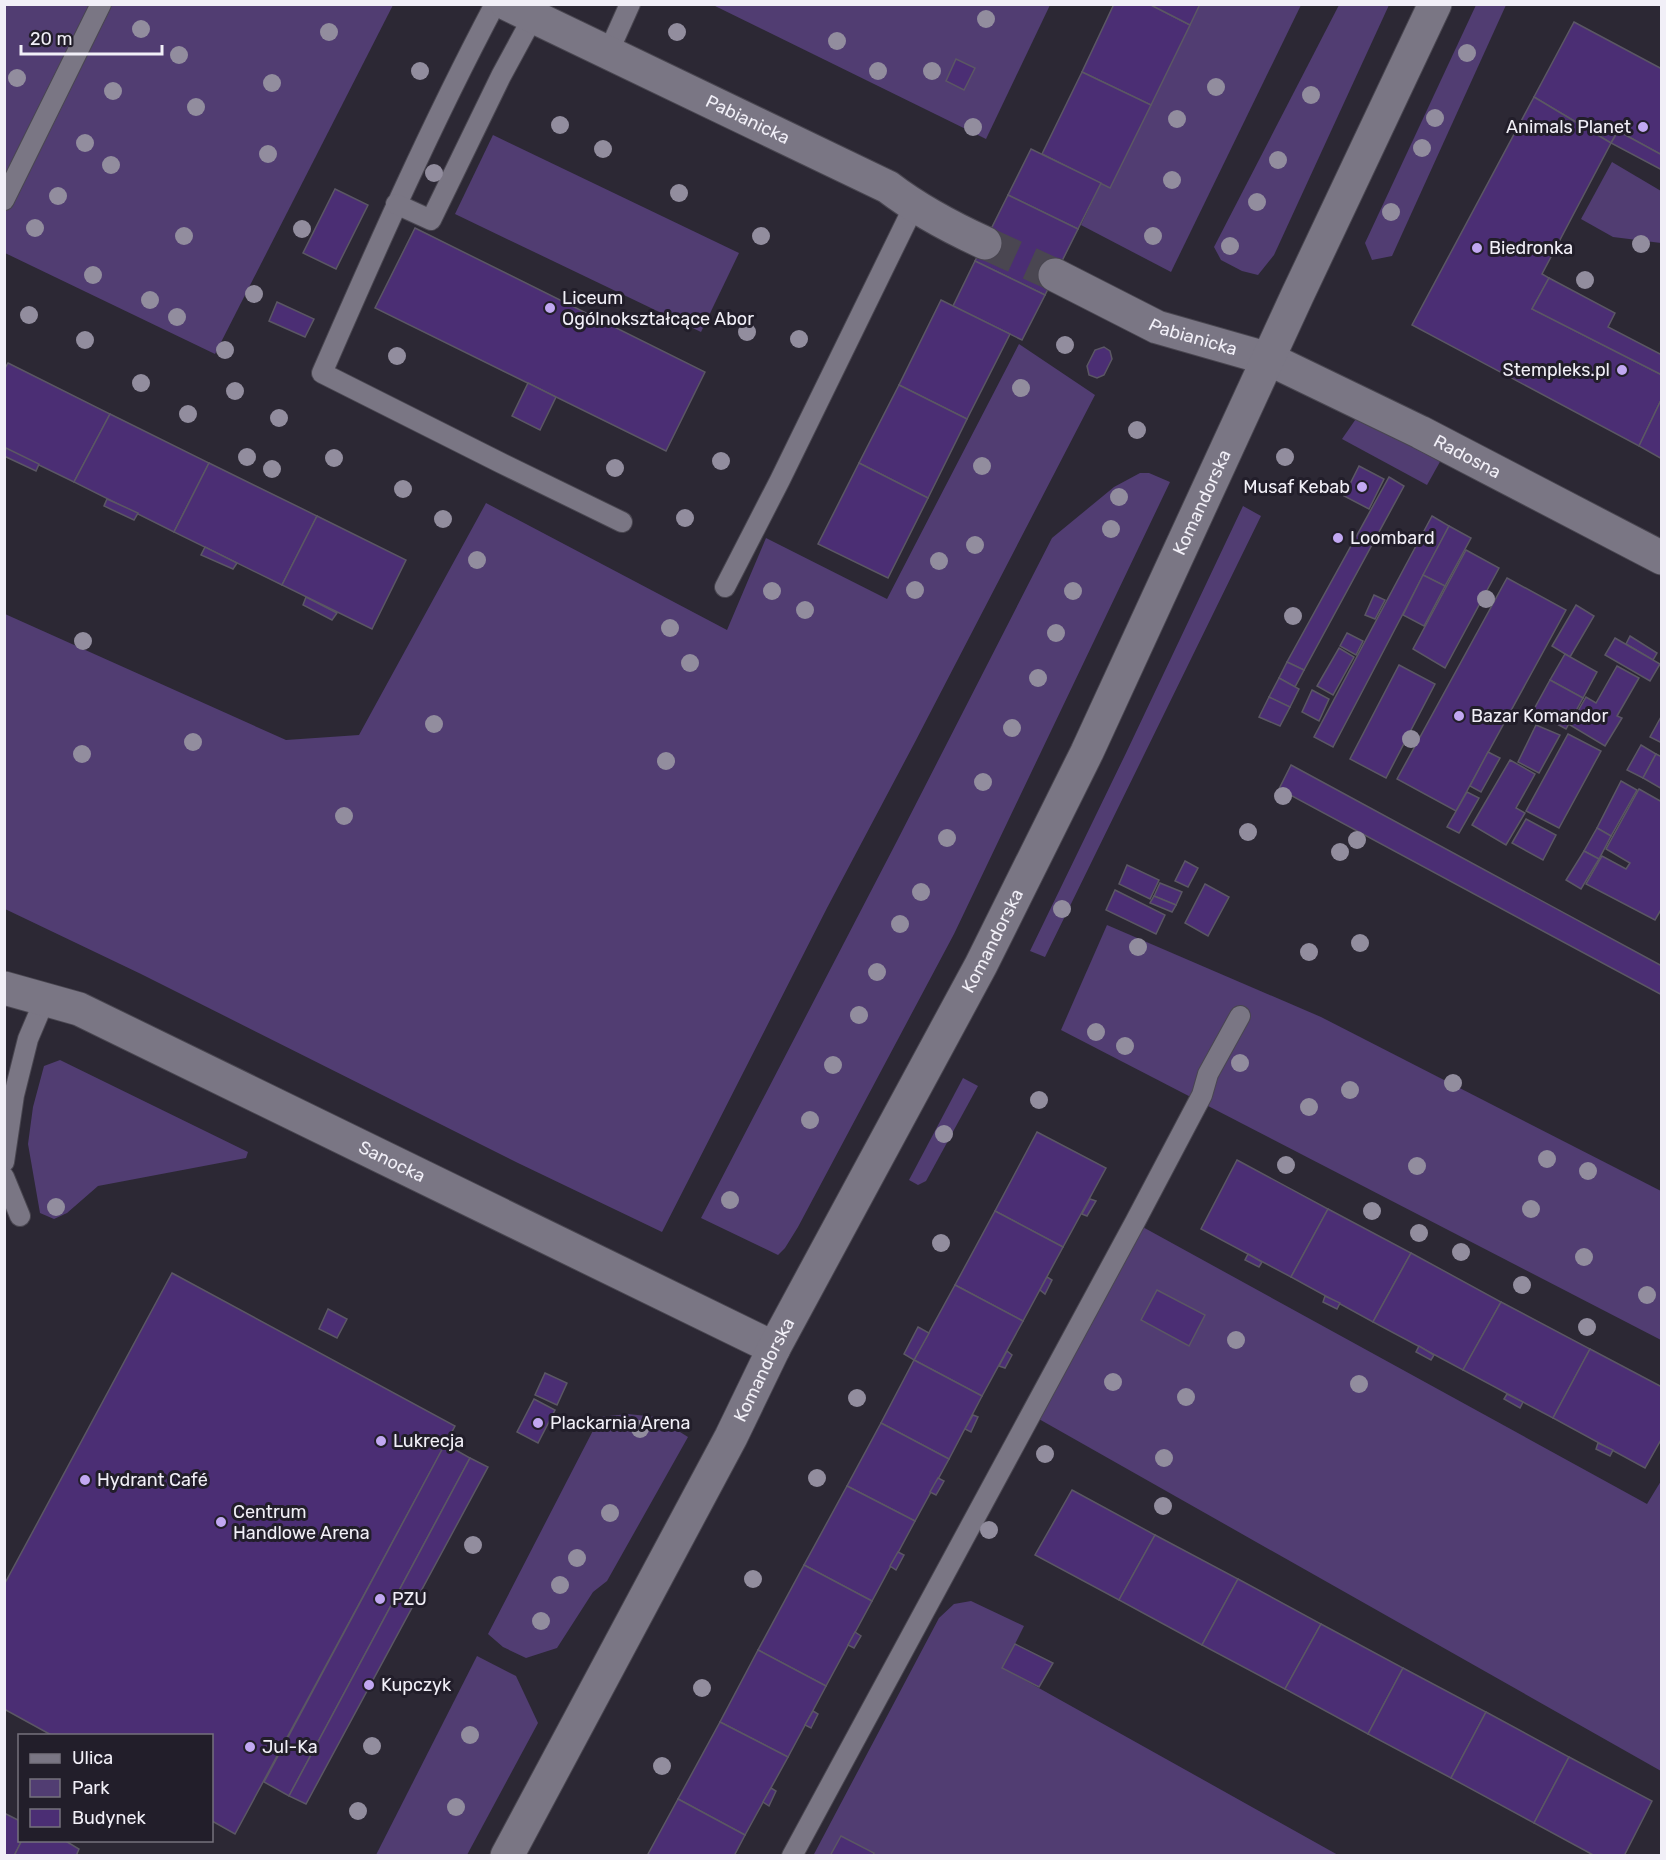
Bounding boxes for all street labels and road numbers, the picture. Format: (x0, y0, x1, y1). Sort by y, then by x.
street label: Pabianicka (702, 90, 793, 149)
street label: Pabianicka (1145, 314, 1240, 360)
street label: Radosna (1430, 430, 1505, 483)
street label: Komandorska (1168, 446, 1236, 559)
street label: Komandorska (957, 885, 1028, 997)
street label: Sanocka (355, 1136, 429, 1187)
street label: Komandorska (729, 1314, 799, 1426)

